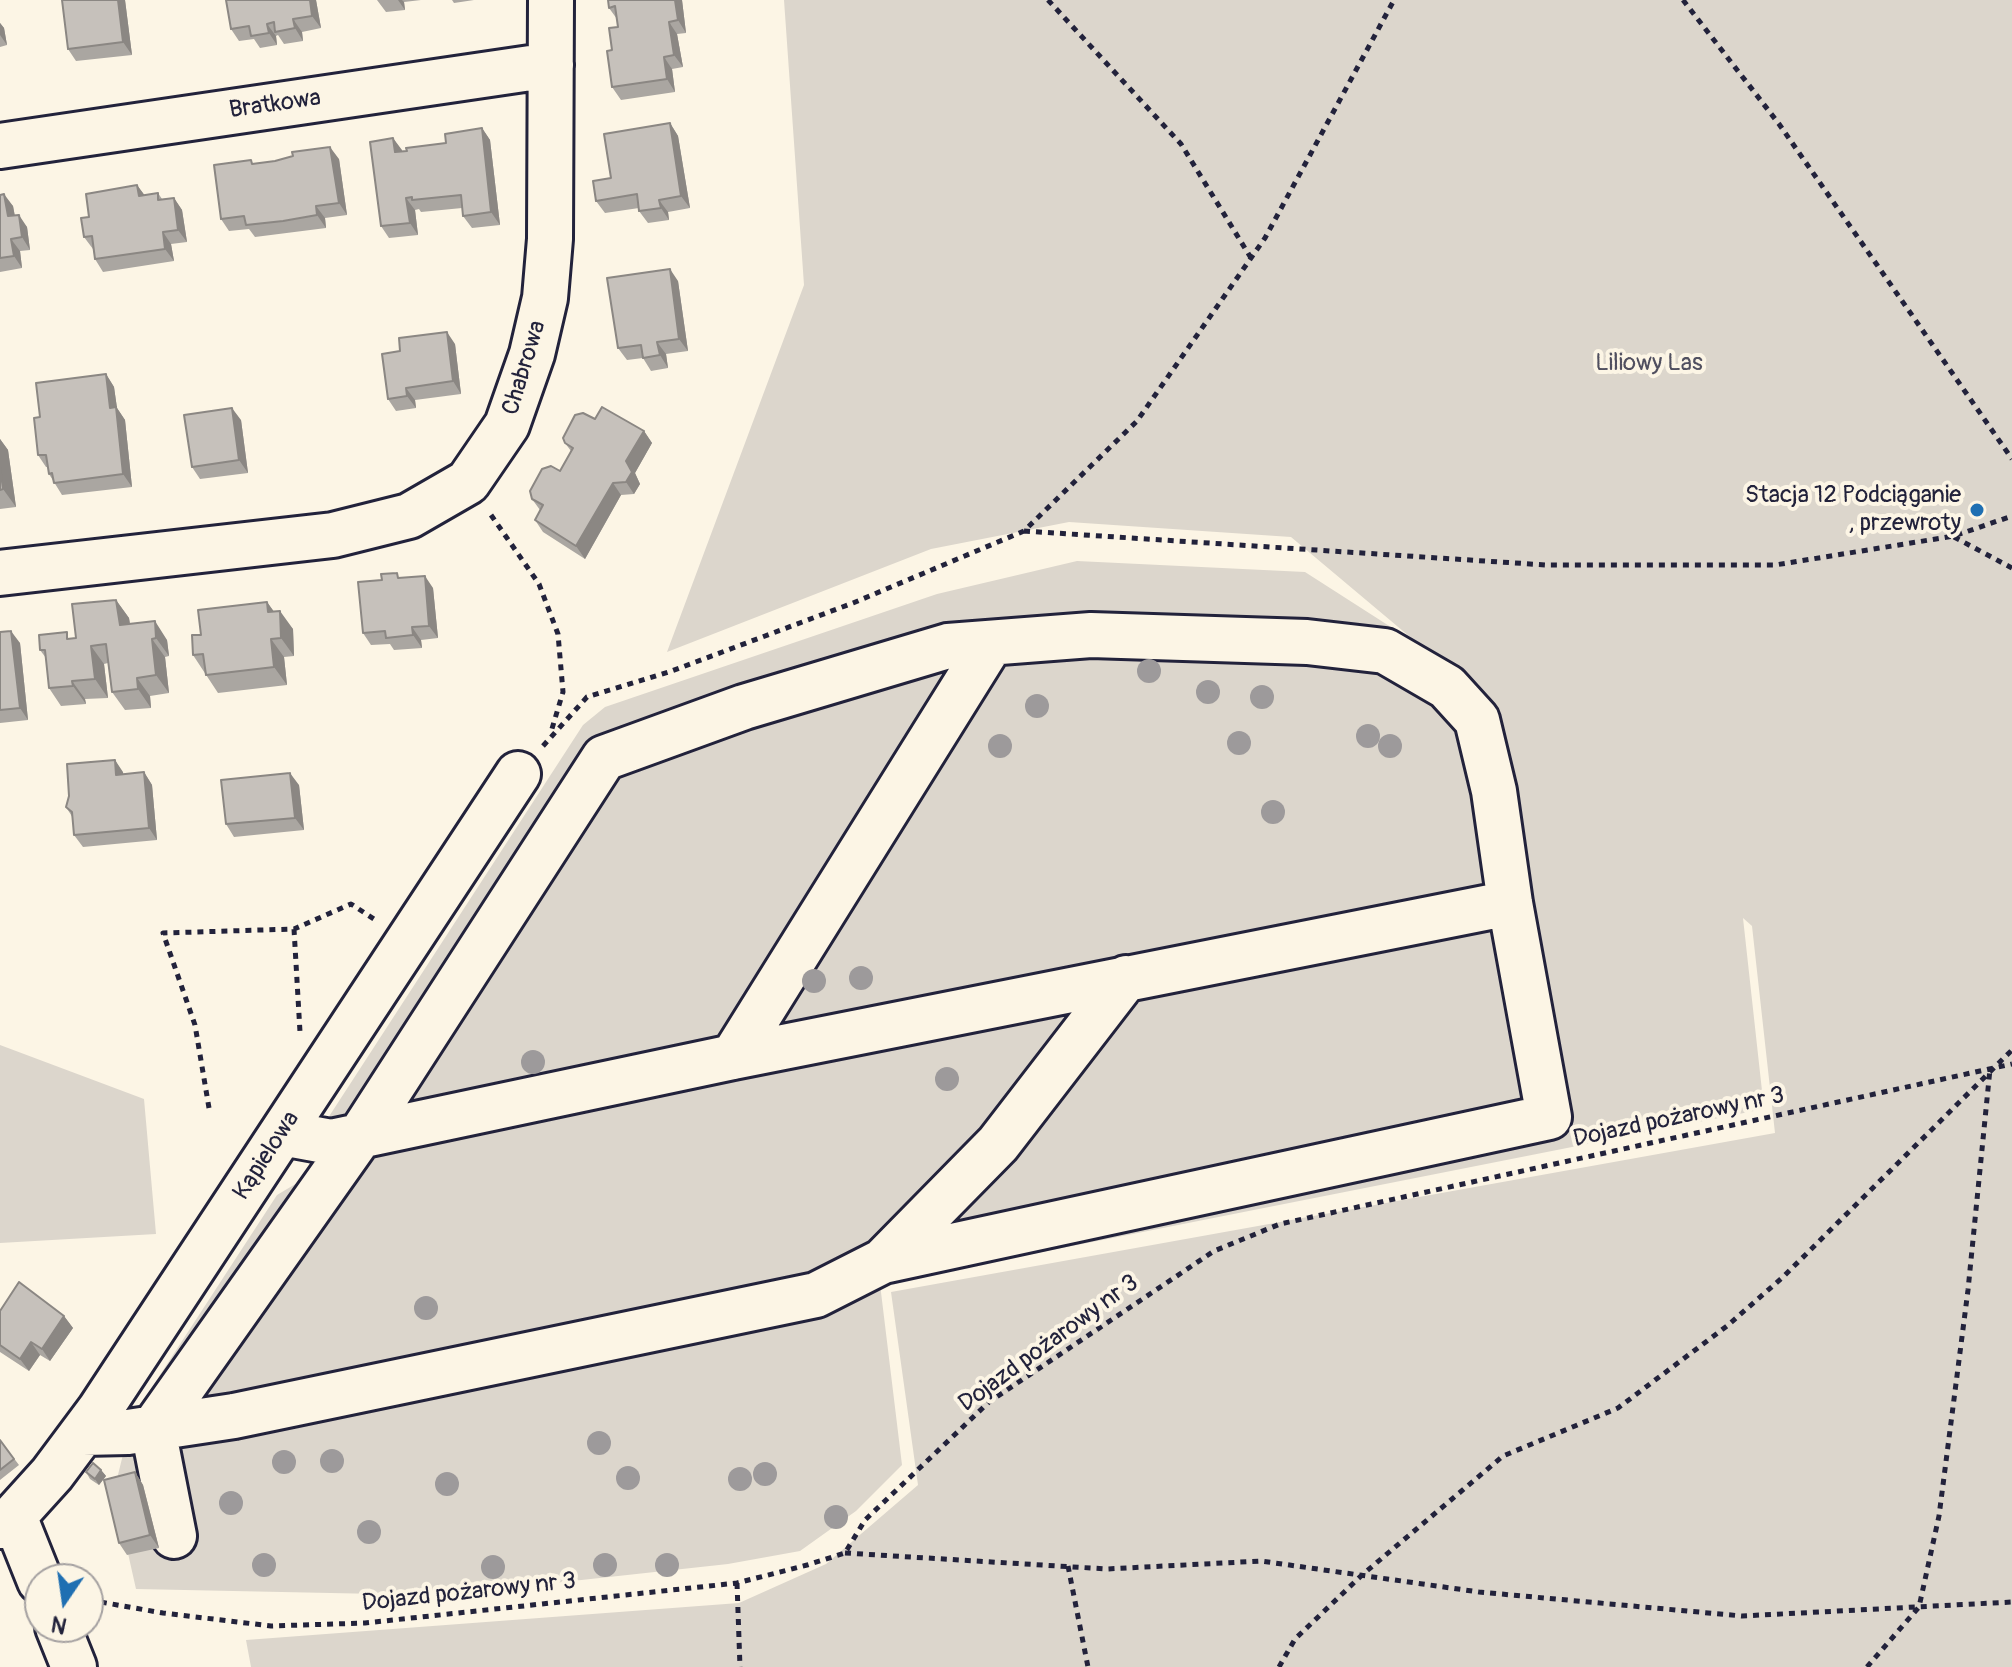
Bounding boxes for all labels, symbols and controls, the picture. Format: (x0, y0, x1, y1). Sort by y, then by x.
street label: Bratkowa (227, 84, 323, 126)
street label: Chabrowa (497, 317, 553, 419)
park label: Liliowy Las (1595, 350, 1703, 378)
place label: Stacja 12 Podciąganie , przewroty (1745, 482, 1961, 538)
marker: Stacja 12 Podciąganie , przewroty (1968, 501, 1986, 519)
street label: Dojazd pożarowy nr 3 (1571, 1082, 1787, 1154)
street label: Kąpielowa (228, 1106, 306, 1206)
street label: Dojazd pożarowy nr 3 (954, 1269, 1144, 1419)
north arrow (24, 1563, 104, 1643)
street label: Dojazd pożarowy nr 3 (361, 1567, 577, 1619)
text: N (49, 1609, 69, 1640)

